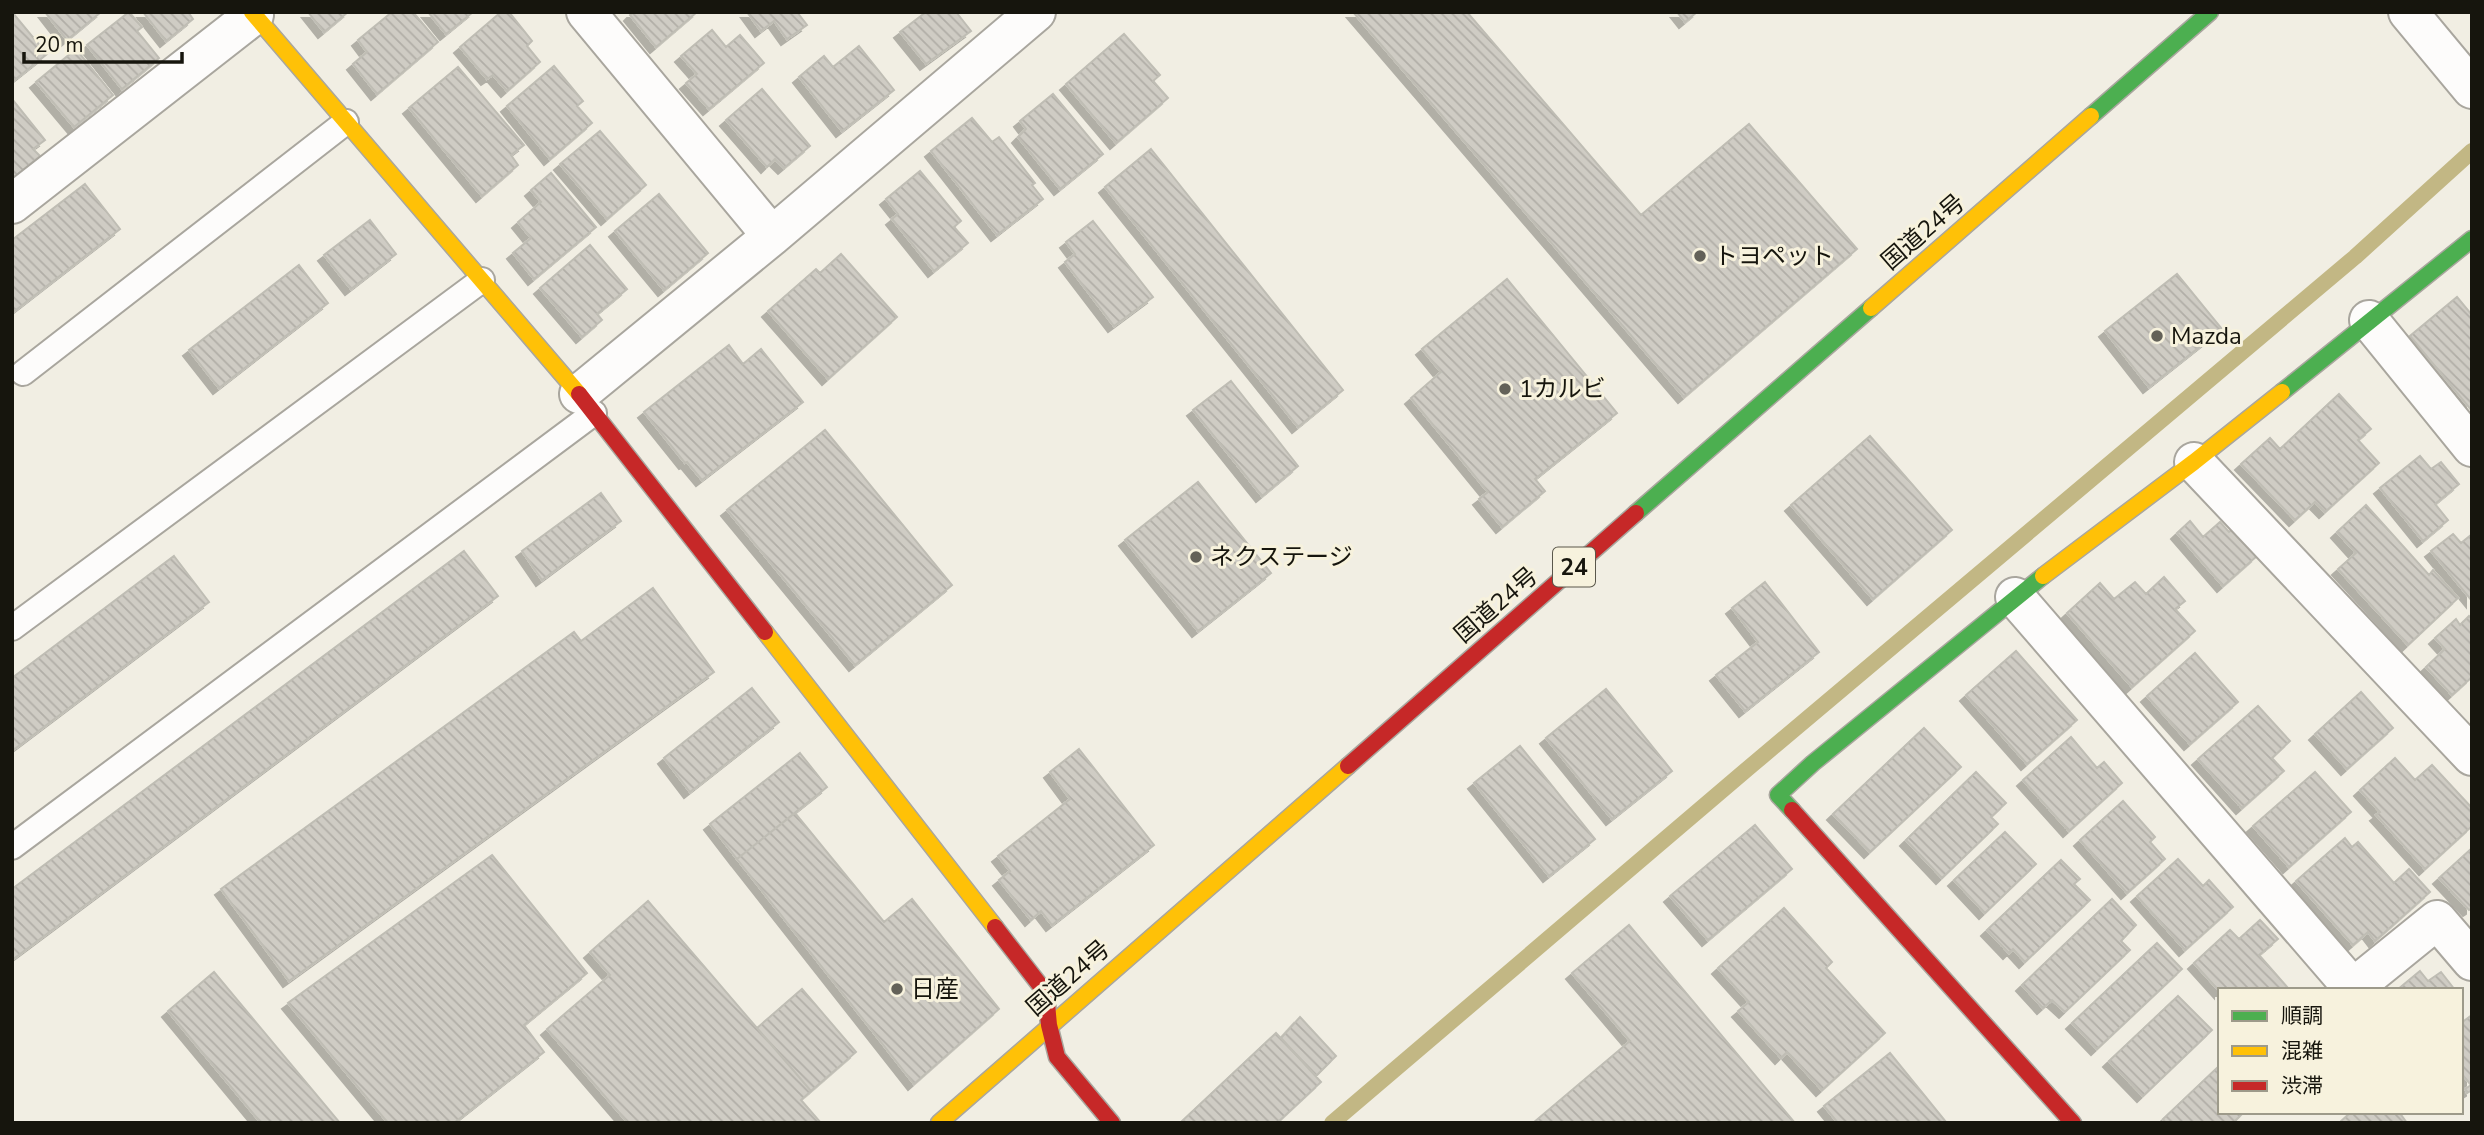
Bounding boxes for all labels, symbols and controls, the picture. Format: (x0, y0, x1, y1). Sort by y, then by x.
scale bar (24, 21, 182, 65)
text: 20 m (35, 31, 84, 59)
street label: 国道24号 (1874, 187, 1972, 277)
place label: トヨペット (1714, 240, 1834, 272)
marker: トヨペット (1692, 248, 1708, 264)
place label: Mazda (2171, 320, 2242, 352)
marker: Mazda (2149, 328, 2165, 344)
place label: 1カルビ (1519, 373, 1605, 405)
marker: 1カルビ (1497, 381, 1513, 397)
place label: ネクステージ (1210, 541, 1353, 573)
road number: 24 (1553, 548, 1595, 586)
marker: ネクステージ (1188, 549, 1204, 565)
street label: 国道24号 (1447, 560, 1545, 650)
street label: 国道24号 (1019, 933, 1117, 1023)
place label: 日産 (911, 973, 959, 1005)
marker: 日産 (889, 981, 905, 997)
legend (2218, 988, 2463, 1114)
text: 順調 (2281, 1002, 2323, 1030)
text: 混雑 (2281, 1037, 2323, 1065)
text: 渋滞 (2281, 1072, 2323, 1100)

